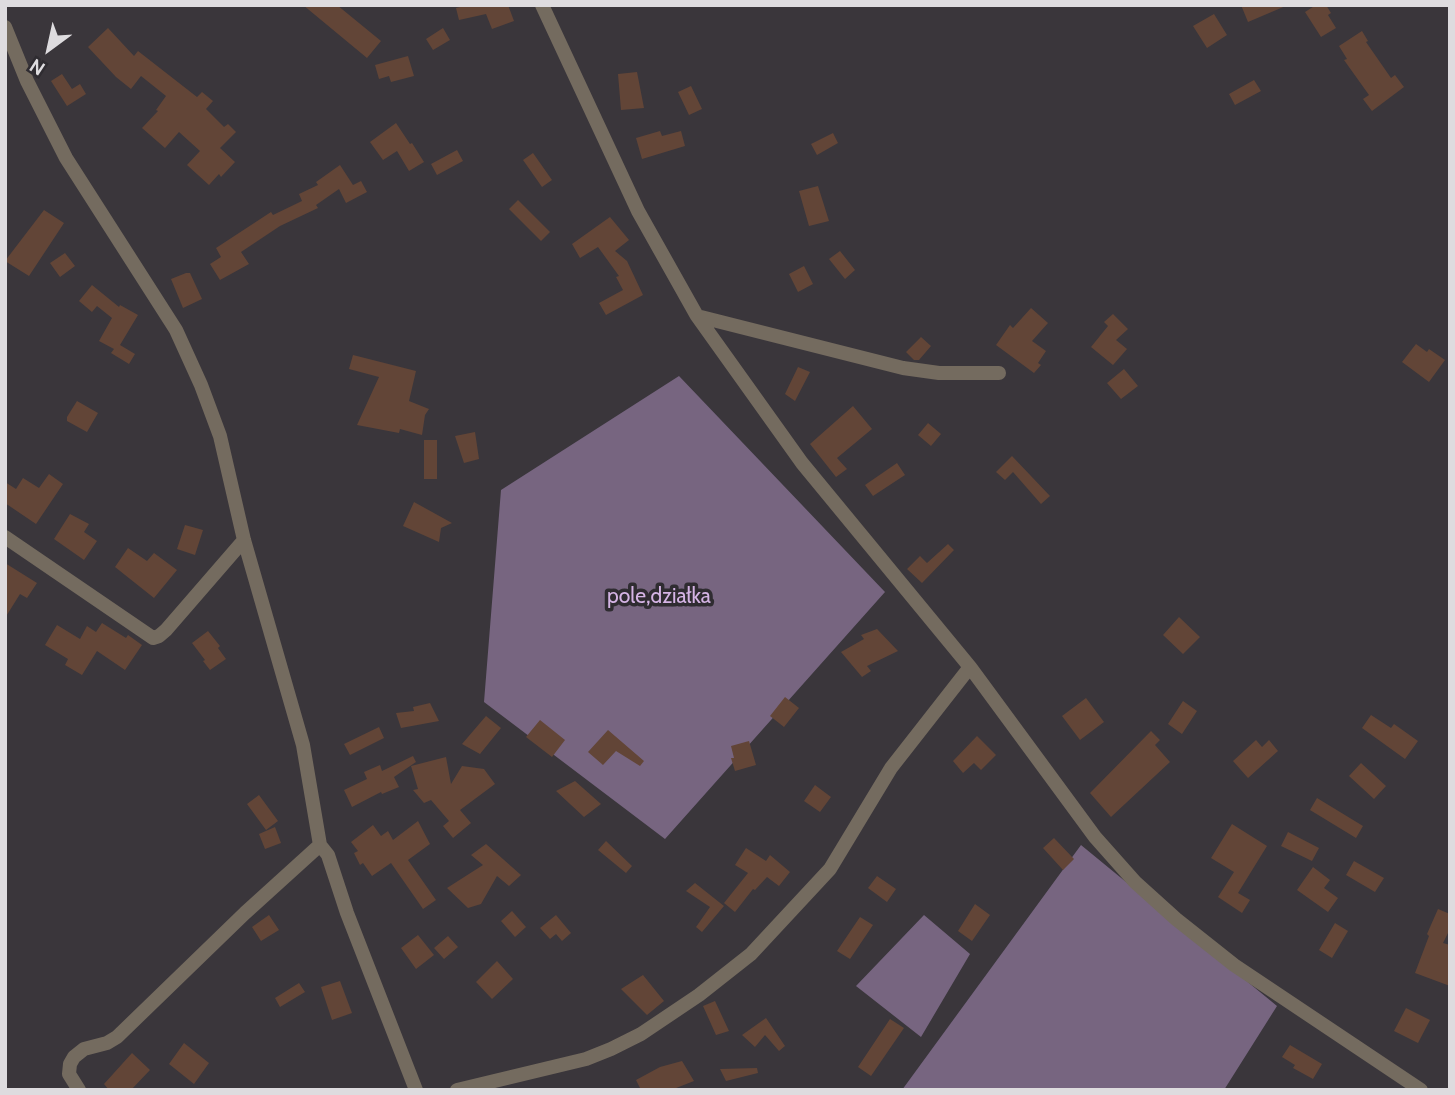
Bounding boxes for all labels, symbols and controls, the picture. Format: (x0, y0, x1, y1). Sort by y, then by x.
north arrow (14, 14, 84, 84)
text: N (25, 54, 49, 80)
park label: pole,działka (607, 584, 711, 610)

